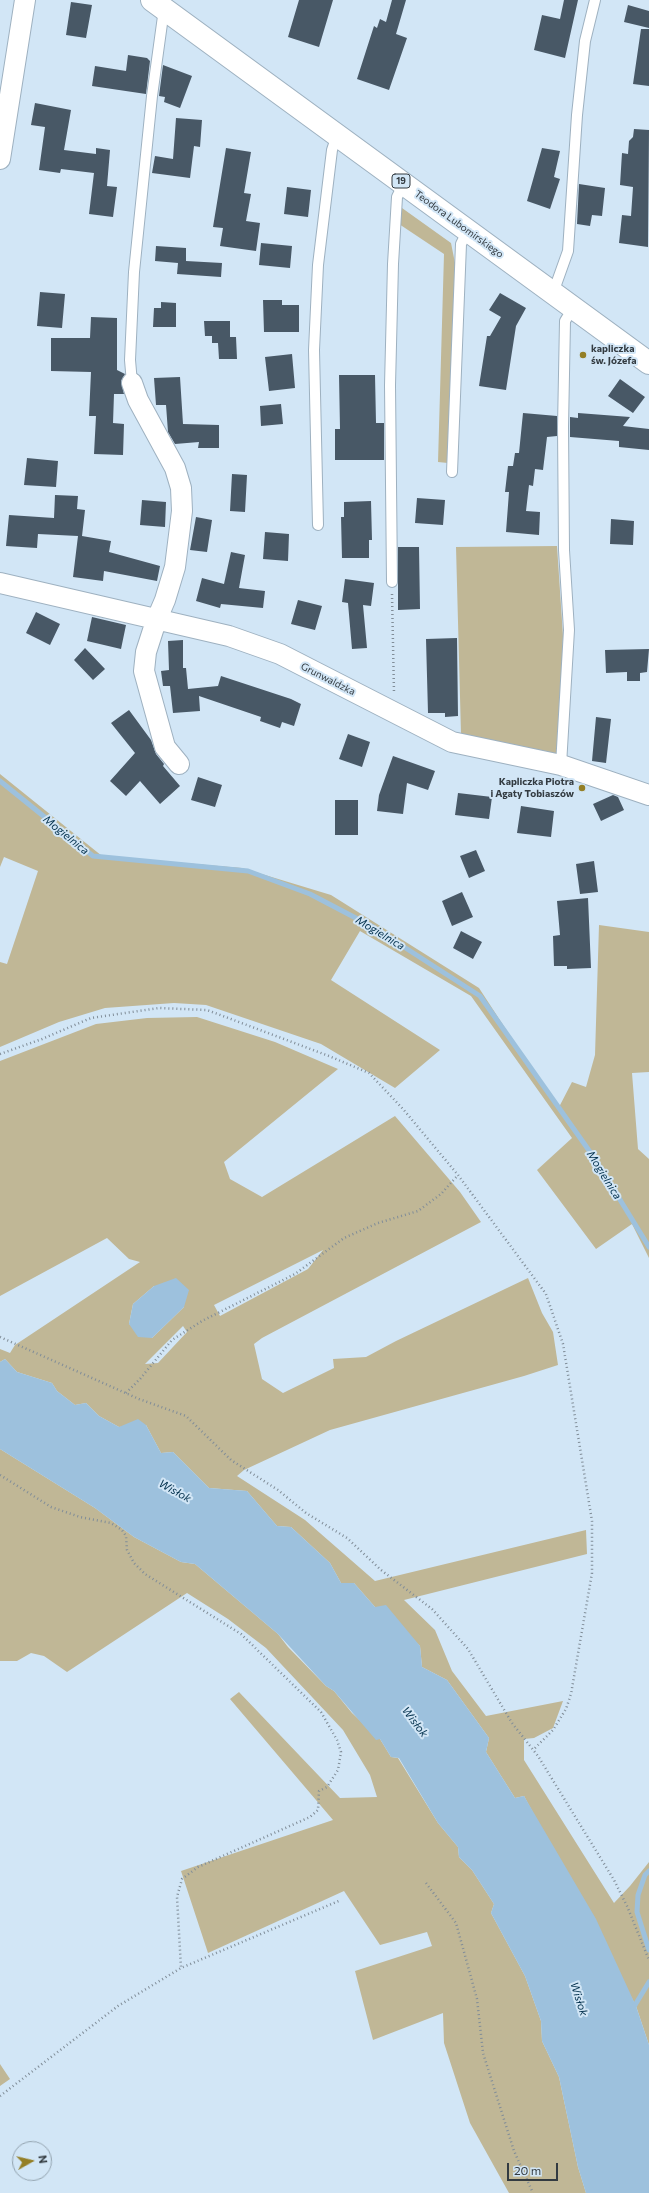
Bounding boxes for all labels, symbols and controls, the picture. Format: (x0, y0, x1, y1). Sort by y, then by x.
road number: 19 (392, 174, 410, 188)
street label: Teodora Lubomirskiego (412, 188, 506, 260)
place label: kapliczka św. Józefa (591, 343, 637, 366)
marker: kapliczka św. Józefa (578, 350, 588, 360)
street label: Grunwaldzka (299, 660, 357, 698)
place label: Kapliczka Piotra i Agaty Tobiaszów (491, 776, 574, 800)
marker: Kapliczka Piotra i Agaty Tobiaszów (577, 783, 587, 793)
water label: Mogielnica (41, 813, 91, 857)
water label: Mogielnica (353, 913, 407, 953)
water label: Mogielnica (584, 1148, 624, 1202)
water label: Wisłok (157, 1477, 193, 1505)
water label: Wisłok (399, 1704, 431, 1740)
water label: Wisłok (567, 1980, 591, 2018)
north arrow (12, 2141, 52, 2181)
text: N (36, 2154, 50, 2164)
scale bar (509, 2155, 560, 2181)
text: 20 m (514, 2163, 541, 2177)

